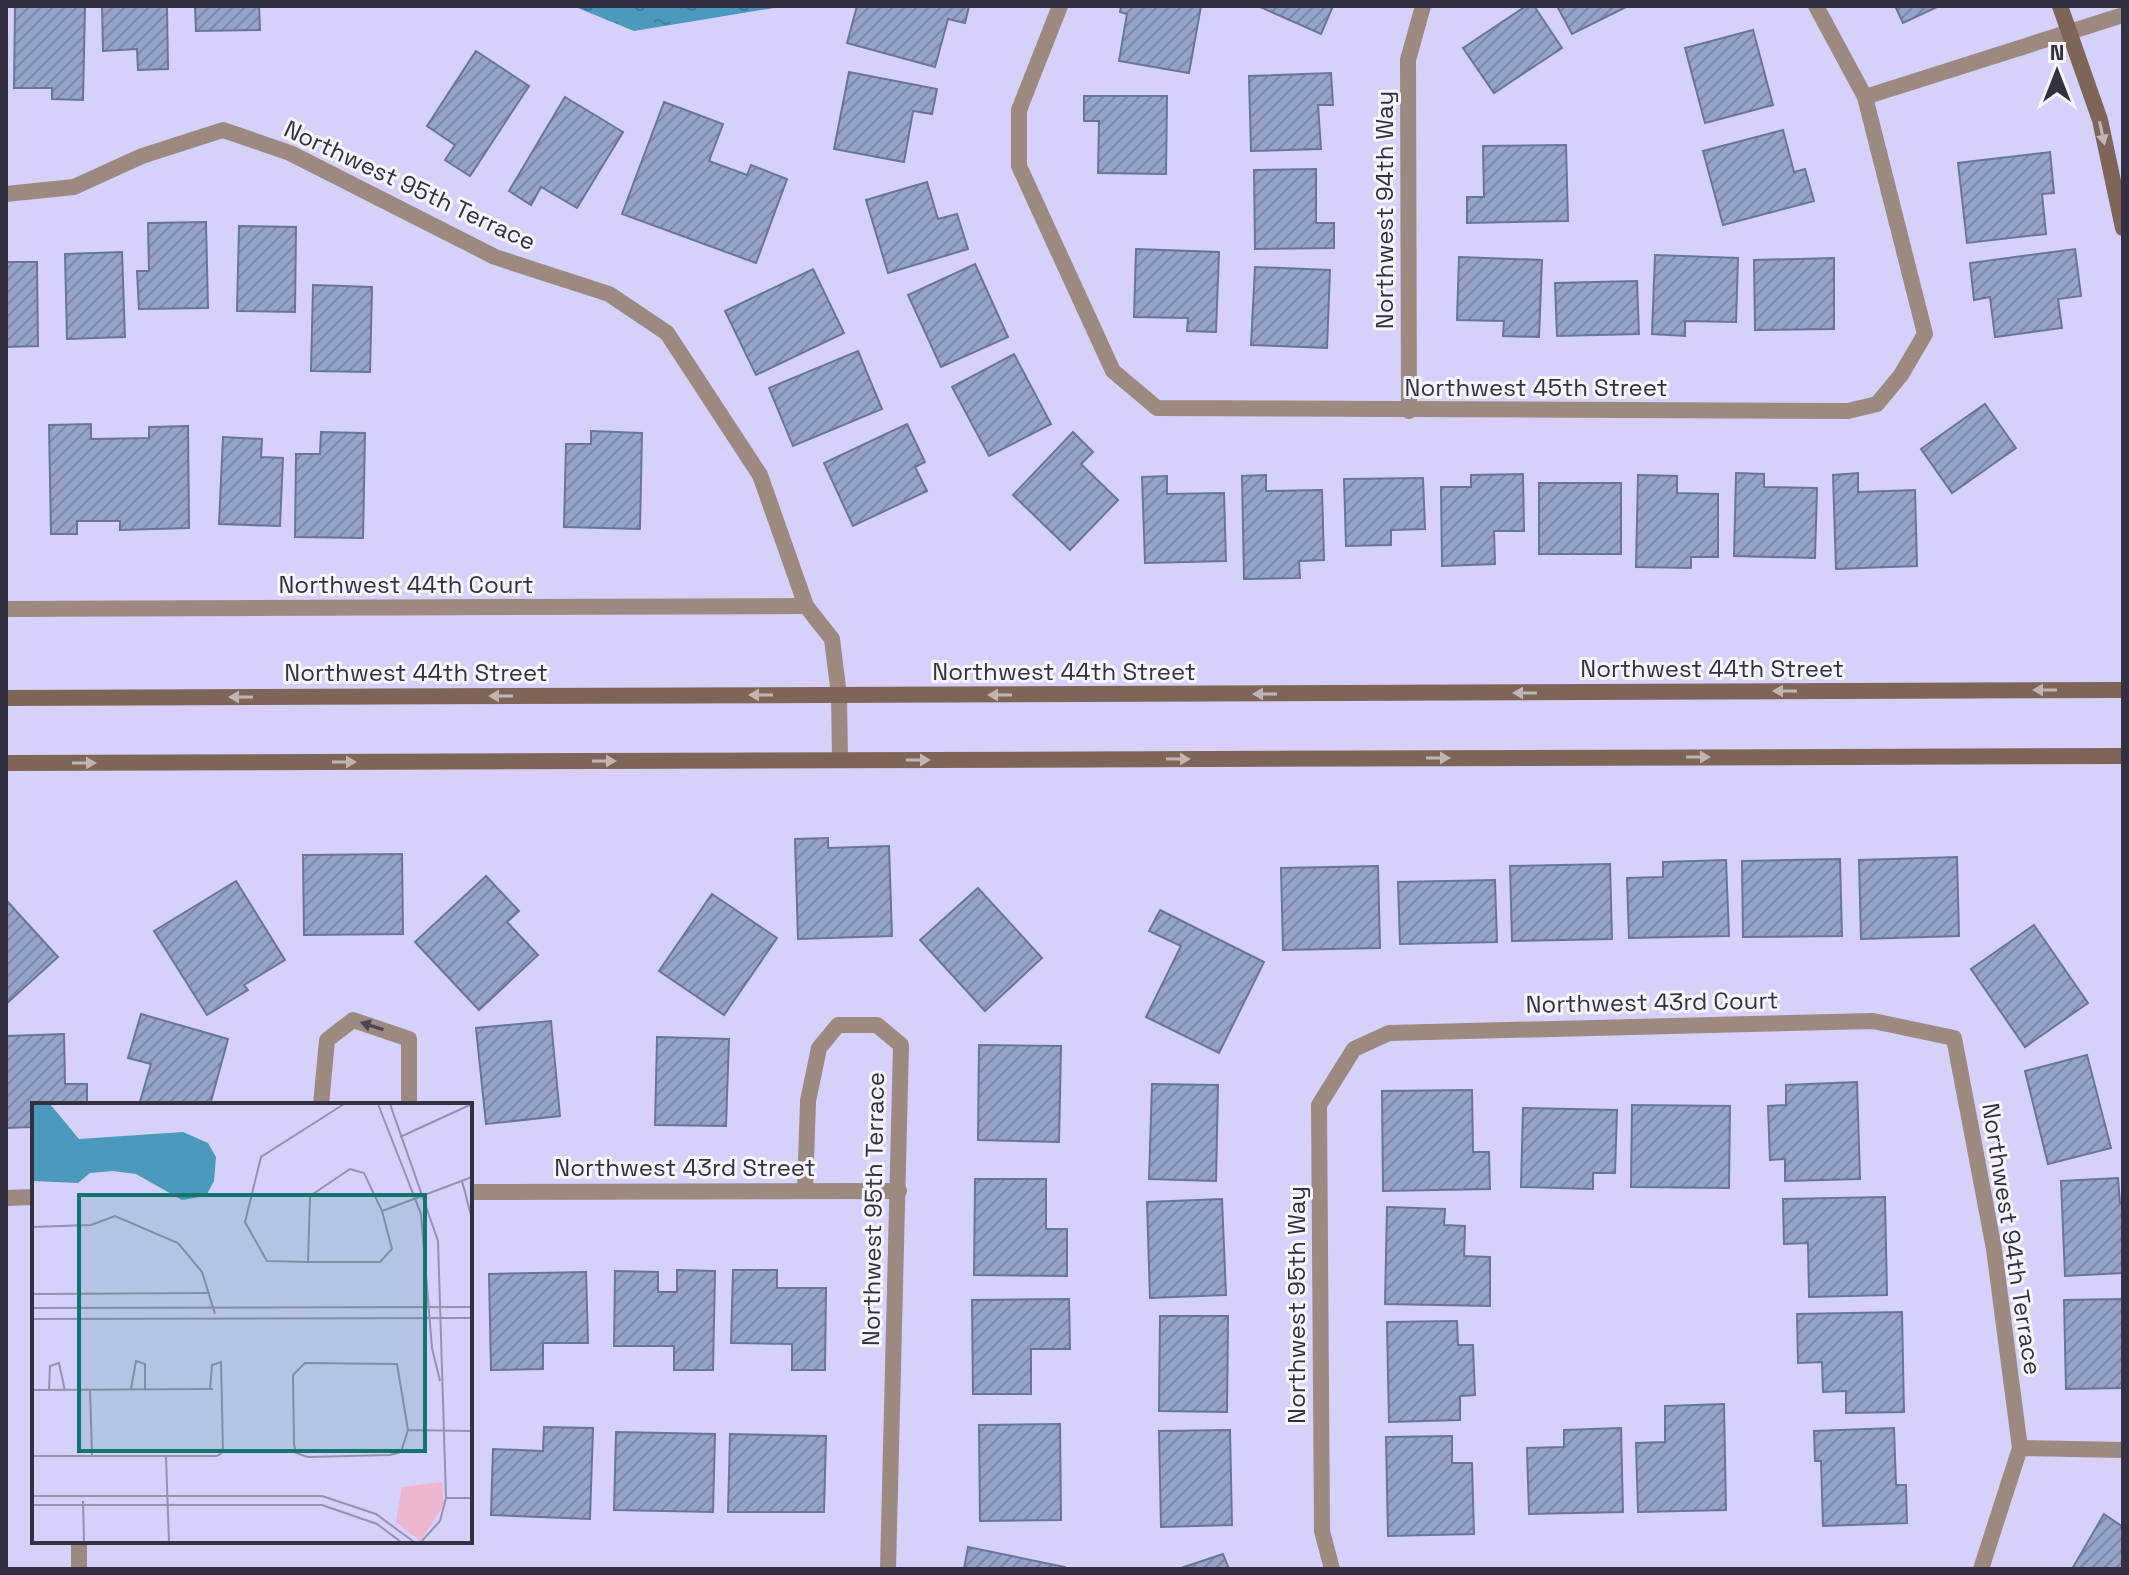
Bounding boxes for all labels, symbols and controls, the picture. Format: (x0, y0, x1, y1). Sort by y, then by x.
north arrow (2017, 32, 2097, 112)
text: N (2050, 38, 2064, 66)
street label: Northwest 94th Way (1369, 91, 1400, 329)
street label: Northwest 95th Terrace (279, 113, 541, 257)
one-way arrow (2096, 121, 2109, 146)
street label: Northwest 45th Street (1405, 372, 1667, 403)
street label: Northwest 44th Court (278, 569, 534, 600)
street label: Northwest 44th Street (1580, 653, 1844, 684)
street label: Northwest 44th Street (932, 656, 1196, 687)
street label: Northwest 44th Street (284, 657, 548, 688)
one-way arrow (2032, 684, 2057, 696)
one-way arrow (1772, 685, 1797, 697)
one-way arrow (1512, 687, 1537, 699)
one-way arrow (1252, 688, 1277, 700)
one-way arrow (748, 689, 773, 701)
one-way arrow (987, 689, 1012, 701)
one-way arrow (488, 690, 513, 702)
one-way arrow (228, 691, 253, 703)
one-way arrow (1686, 751, 1711, 763)
one-way arrow (1426, 752, 1451, 764)
one-way arrow (1166, 753, 1191, 765)
one-way arrow (906, 754, 931, 766)
one-way arrow (592, 755, 617, 767)
one-way arrow (332, 756, 357, 768)
one-way arrow (72, 757, 97, 769)
street label: Northwest 43rd Court (1525, 984, 1779, 1020)
one-way arrow (359, 1020, 383, 1032)
street label: Northwest 95th Terrace (855, 1072, 891, 1346)
street label: Northwest 94th Terrace (1975, 1101, 2049, 1377)
inset map (32, 1103, 472, 1543)
street label: Northwest 43rd Street (554, 1152, 816, 1183)
street label: Northwest 95th Way (1281, 1186, 1312, 1424)

